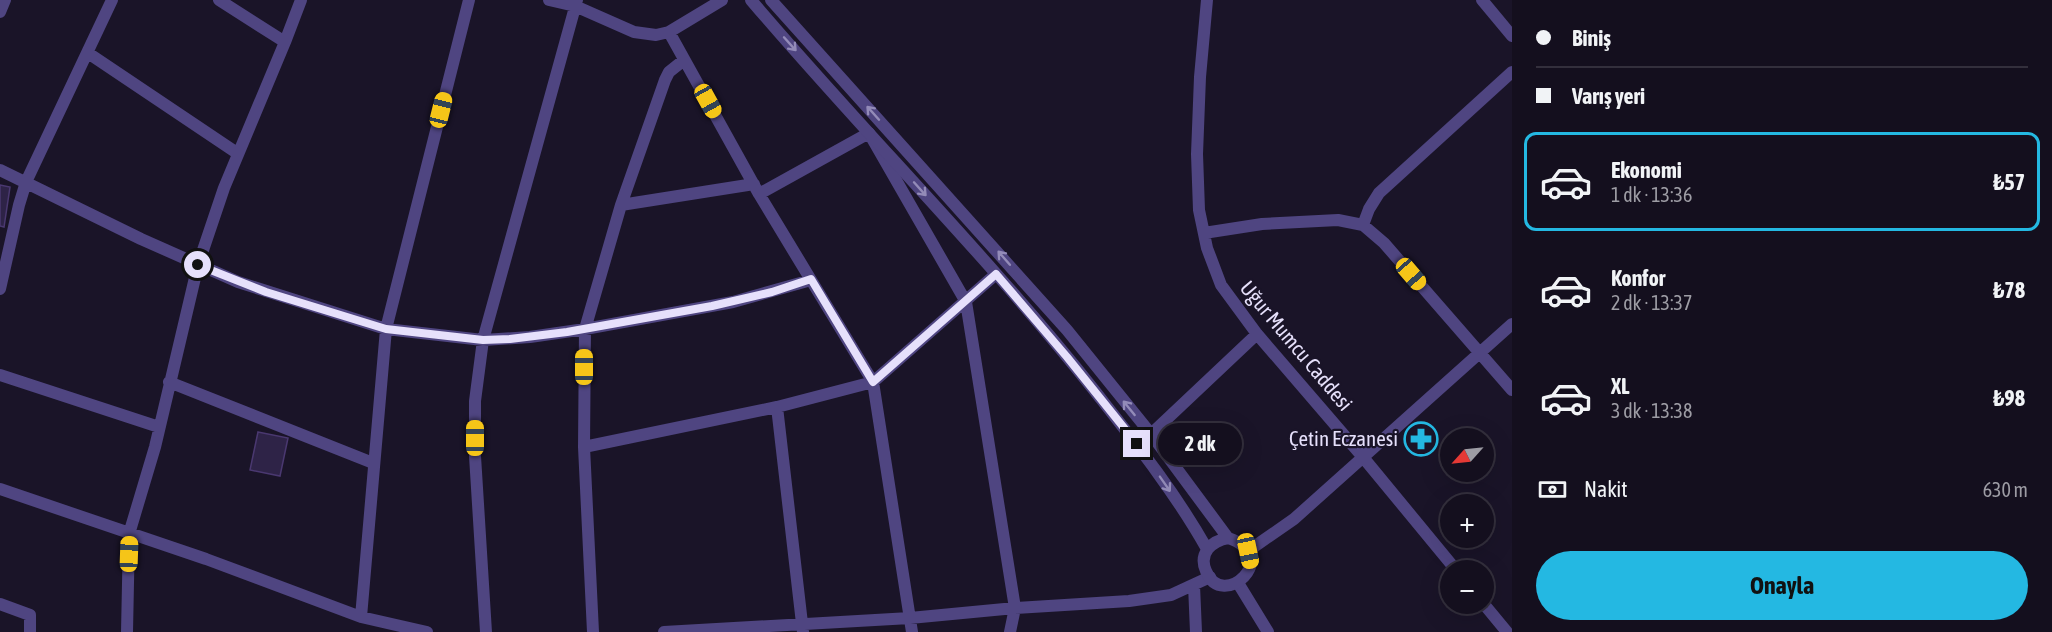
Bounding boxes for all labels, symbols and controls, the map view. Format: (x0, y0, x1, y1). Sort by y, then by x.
text: Biniş (1572, 25, 1611, 51)
one-way arrow (783, 36, 797, 51)
car (691, 81, 725, 121)
text: Varış yeri (1572, 83, 1645, 109)
car (428, 90, 454, 130)
one-way arrow (866, 106, 881, 121)
icon: car (1539, 155, 1593, 209)
text: Ekonomi (1611, 157, 1682, 183)
text: ₺57 (1993, 169, 2025, 195)
one-way arrow (913, 181, 927, 196)
text: 1 dk · 13:36 (1611, 183, 1692, 206)
route start (184, 251, 211, 278)
one-way arrow (997, 251, 1011, 266)
car (1392, 255, 1430, 293)
icon: car (1539, 263, 1593, 317)
text: Konfor (1611, 265, 1665, 291)
street label: Uğur Mumcu Caddesi (1236, 276, 1358, 415)
text: ₺78 (1993, 277, 2025, 303)
text: 2 dk · 13:37 (1611, 291, 1692, 314)
car (575, 349, 593, 385)
icon: car (1539, 371, 1593, 425)
text: XL (1611, 373, 1629, 399)
text: ₺98 (1993, 385, 2025, 411)
text: 3 dk · 13:38 (1611, 399, 1692, 422)
one-way arrow (1123, 400, 1136, 416)
car (466, 420, 484, 456)
pharmacy icon: Çetin Eczanesi (1403, 421, 1439, 457)
callout: 2 dk (1158, 423, 1242, 465)
place label: Çetin Eczanesi (1289, 426, 1398, 450)
north arrow (1440, 428, 1494, 482)
map controls (1440, 428, 1494, 614)
route end (1123, 430, 1150, 457)
text: 2 dk (1185, 432, 1215, 455)
icon: cash (1536, 473, 1569, 506)
one-way arrow (1159, 476, 1171, 492)
text: Nakit (1584, 476, 1628, 502)
text: 630 m (1983, 478, 2028, 501)
button: + (1440, 494, 1494, 548)
car (1235, 532, 1261, 570)
car (119, 536, 139, 572)
button: Onayla (1536, 551, 2028, 620)
button: − (1440, 560, 1494, 614)

